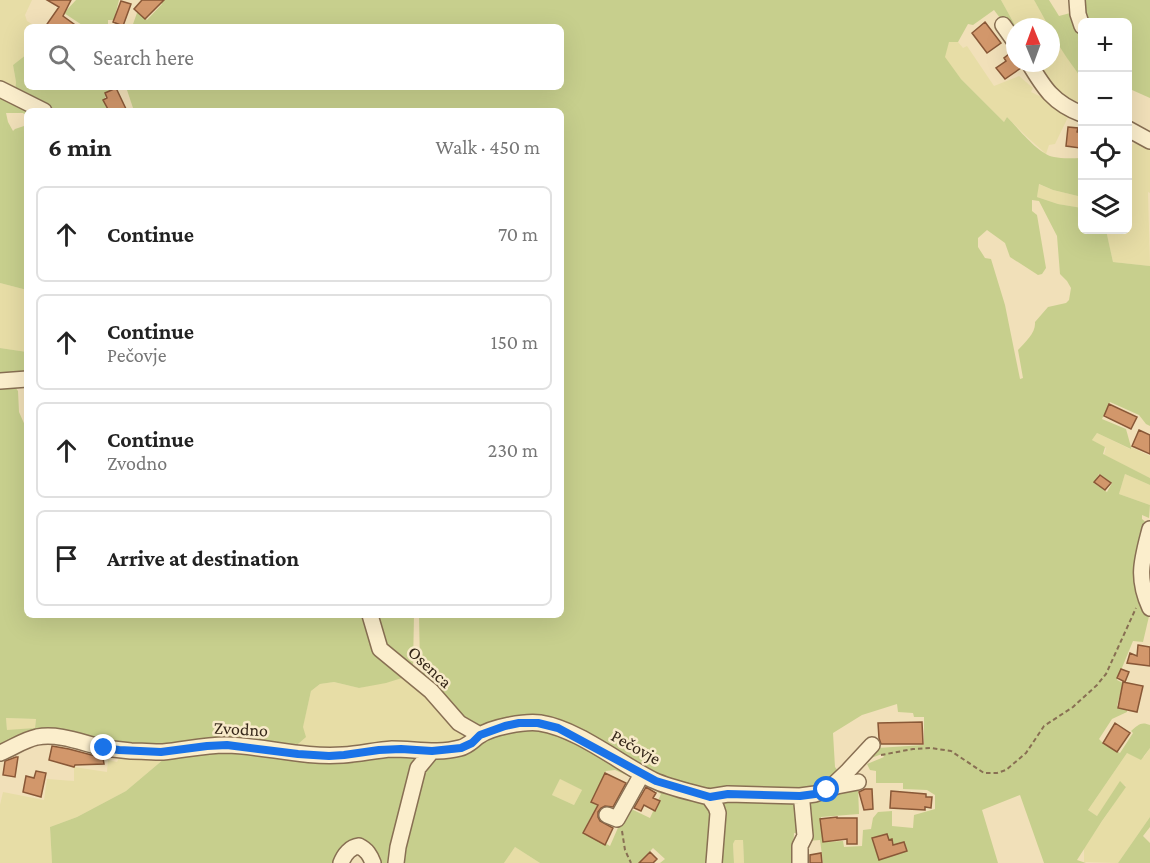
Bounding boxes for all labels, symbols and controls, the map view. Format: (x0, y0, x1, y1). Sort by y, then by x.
north arrow (1006, 18, 1060, 72)
map controls (1078, 18, 1132, 234)
button: + (1078, 18, 1132, 72)
search box (24, 24, 564, 90)
icon: search (45, 41, 78, 74)
text: Search here (93, 45, 194, 70)
button: − (1078, 72, 1132, 126)
button: locate (1078, 126, 1132, 180)
text: 6 min (48, 133, 112, 162)
text: Walk · 450 m (435, 136, 540, 158)
button: layers (1078, 180, 1132, 234)
icon: ahead (50, 218, 83, 251)
text: Continue (107, 222, 194, 247)
text: 70 m (498, 223, 538, 245)
text: Continue (107, 319, 194, 344)
icon: ahead (50, 326, 83, 359)
text: 150 m (491, 331, 538, 353)
text: Pečovje (107, 344, 167, 366)
text: Continue (107, 427, 194, 452)
icon: ahead (50, 434, 83, 467)
text: 230 m (488, 439, 538, 461)
text: Zvodno (107, 452, 167, 474)
icon: arrive (50, 542, 83, 575)
text: Arrive at destination (107, 546, 299, 571)
street label: Osenca (404, 642, 456, 692)
street label: Zvodno (213, 718, 269, 740)
street label: Pečovje (607, 725, 664, 770)
route end (90, 734, 116, 760)
route start (813, 776, 839, 802)

